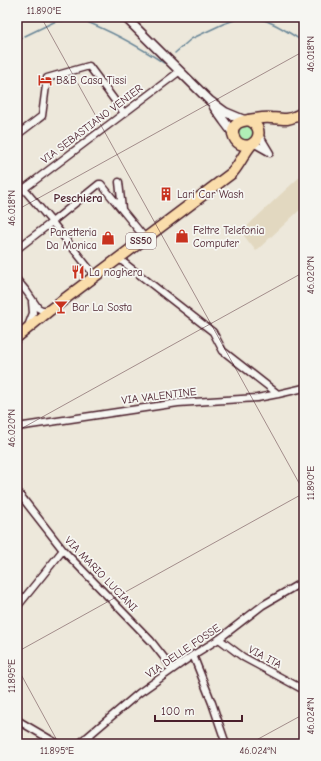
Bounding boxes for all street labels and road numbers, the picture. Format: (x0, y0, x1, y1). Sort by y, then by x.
street label: VIA SEBASTIANO VENIER (39, 81, 146, 166)
road number: SS50 (126, 233, 156, 249)
street label: VIA VALENTINE (121, 385, 197, 407)
street label: VIA MARIO LUCIANI (62, 534, 140, 614)
street label: VIA DELLE FOSSE (143, 621, 223, 681)
street label: VIA ITA (246, 643, 284, 671)

